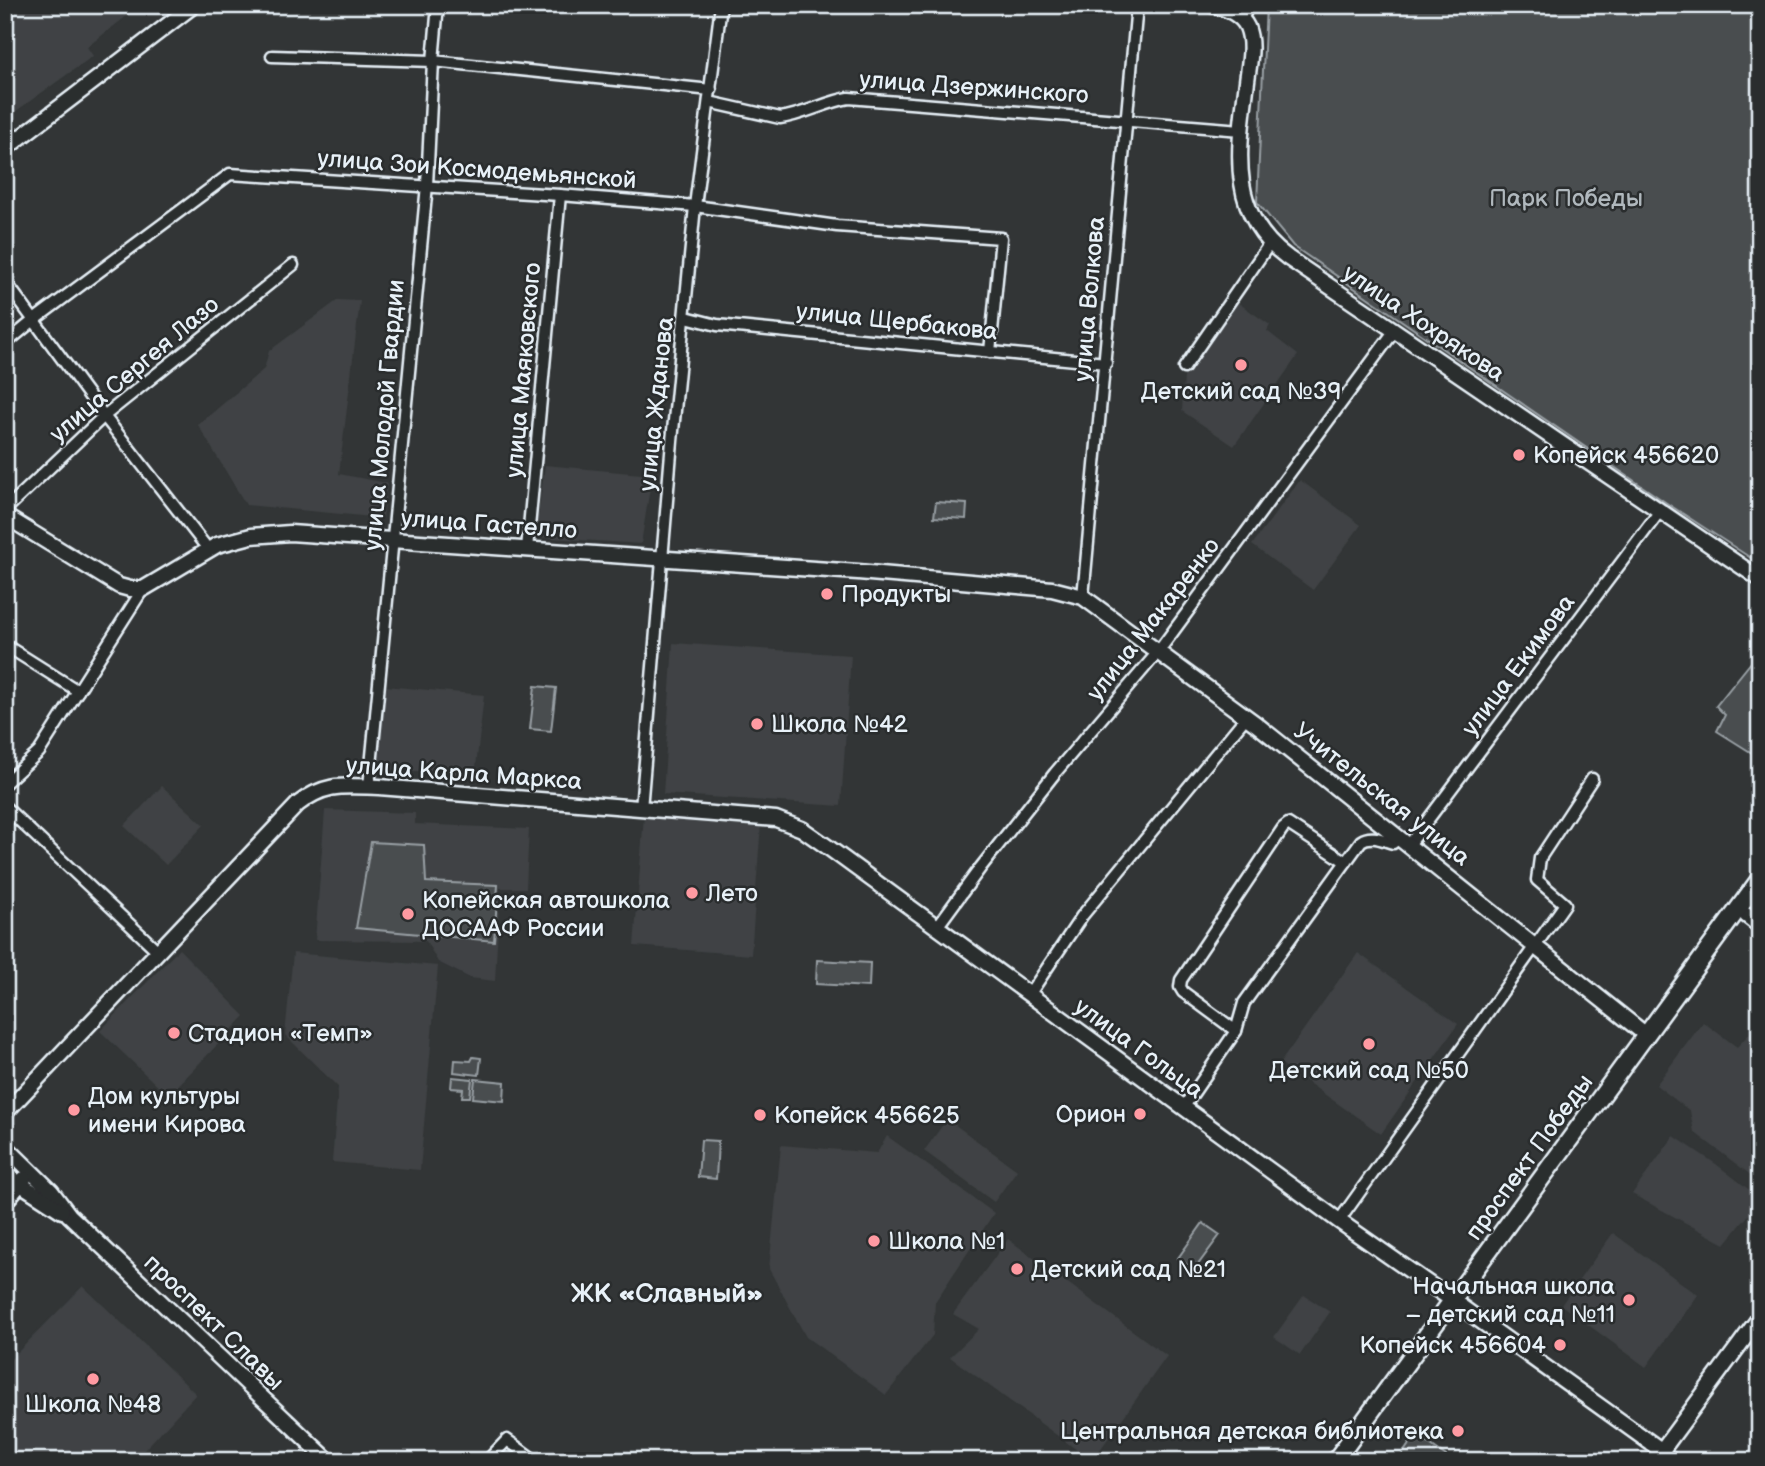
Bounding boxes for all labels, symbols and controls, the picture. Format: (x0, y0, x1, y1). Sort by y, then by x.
street label: улица Дзержинского (858, 65, 1090, 110)
street label: улица Зои Космодемьянской (316, 144, 637, 195)
park label: Парк Победы (1489, 184, 1643, 213)
street label: улица Волкова (1068, 215, 1111, 383)
street label: улица Хохрякова (1337, 259, 1510, 388)
street label: улица Маяковского (500, 261, 547, 479)
street label: улица Молодой Гвардии (358, 278, 411, 552)
street label: улица Сергея Лазо (44, 290, 225, 449)
street label: улица Щербакова (795, 297, 999, 346)
street label: улица Жданова (633, 315, 680, 493)
marker: Детский сад №39 (1233, 357, 1249, 373)
place label: Детский сад №39 (1141, 377, 1341, 406)
place label: Копейск 456620 (1533, 441, 1719, 470)
marker: Копейск 456620 (1511, 447, 1527, 463)
street label: улица Гастелло (400, 504, 578, 545)
street label: улица Макаренко (1081, 532, 1226, 707)
place label: Продукты (841, 580, 951, 609)
marker: Продукты (819, 586, 835, 602)
street label: улица Екимова (1456, 589, 1581, 742)
place label: Школа №42 (771, 710, 908, 739)
marker: Школа №42 (749, 716, 765, 732)
street label: Учительская улица (1288, 716, 1476, 872)
street label: улица Карла Маркса (345, 751, 583, 796)
place label: Лето (705, 879, 758, 908)
marker: Лето (684, 885, 700, 901)
place label: Копейская автошкола ДОСААФ России (422, 886, 670, 943)
marker: Копейская автошкола ДОСААФ России (400, 906, 416, 922)
street label: улица Гольца (1069, 992, 1209, 1105)
place label: Стадион «Темп» (188, 1019, 373, 1048)
marker: Стадион «Темп» (166, 1025, 182, 1041)
marker: Детский сад №50 (1361, 1036, 1377, 1052)
place label: Детский сад №50 (1269, 1056, 1469, 1085)
street label: проспект Победы (1459, 1069, 1599, 1246)
place label: Дом культуры имени Кирова (88, 1082, 246, 1139)
place label: Орион (1056, 1100, 1126, 1129)
place label: Копейск 456625 (774, 1101, 960, 1130)
marker: Дом культуры имени Кирова (66, 1102, 82, 1118)
marker: Орион (1132, 1106, 1148, 1122)
marker: Копейск 456625 (752, 1107, 768, 1123)
place label: Школа №1 (888, 1227, 1005, 1256)
marker: Школа №1 (866, 1233, 882, 1249)
street label: проспект Славы (138, 1248, 290, 1396)
place label: Детский сад №21 (1031, 1255, 1226, 1284)
marker: Детский сад №21 (1009, 1261, 1025, 1277)
place label: Начальная школа – детский сад №11 (1406, 1272, 1615, 1329)
district label: ЖК «Славный» (571, 1279, 763, 1310)
marker: Начальная школа – детский сад №11 (1621, 1292, 1637, 1308)
place label: Копейск 456604 (1360, 1331, 1546, 1360)
marker: Копейск 456604 (1552, 1337, 1568, 1353)
marker: Школа №48 (85, 1371, 101, 1387)
place label: Школа №48 (25, 1390, 161, 1419)
place label: Центральная детская библиотека (1060, 1417, 1444, 1446)
marker: Центральная детская библиотека (1450, 1423, 1466, 1439)

